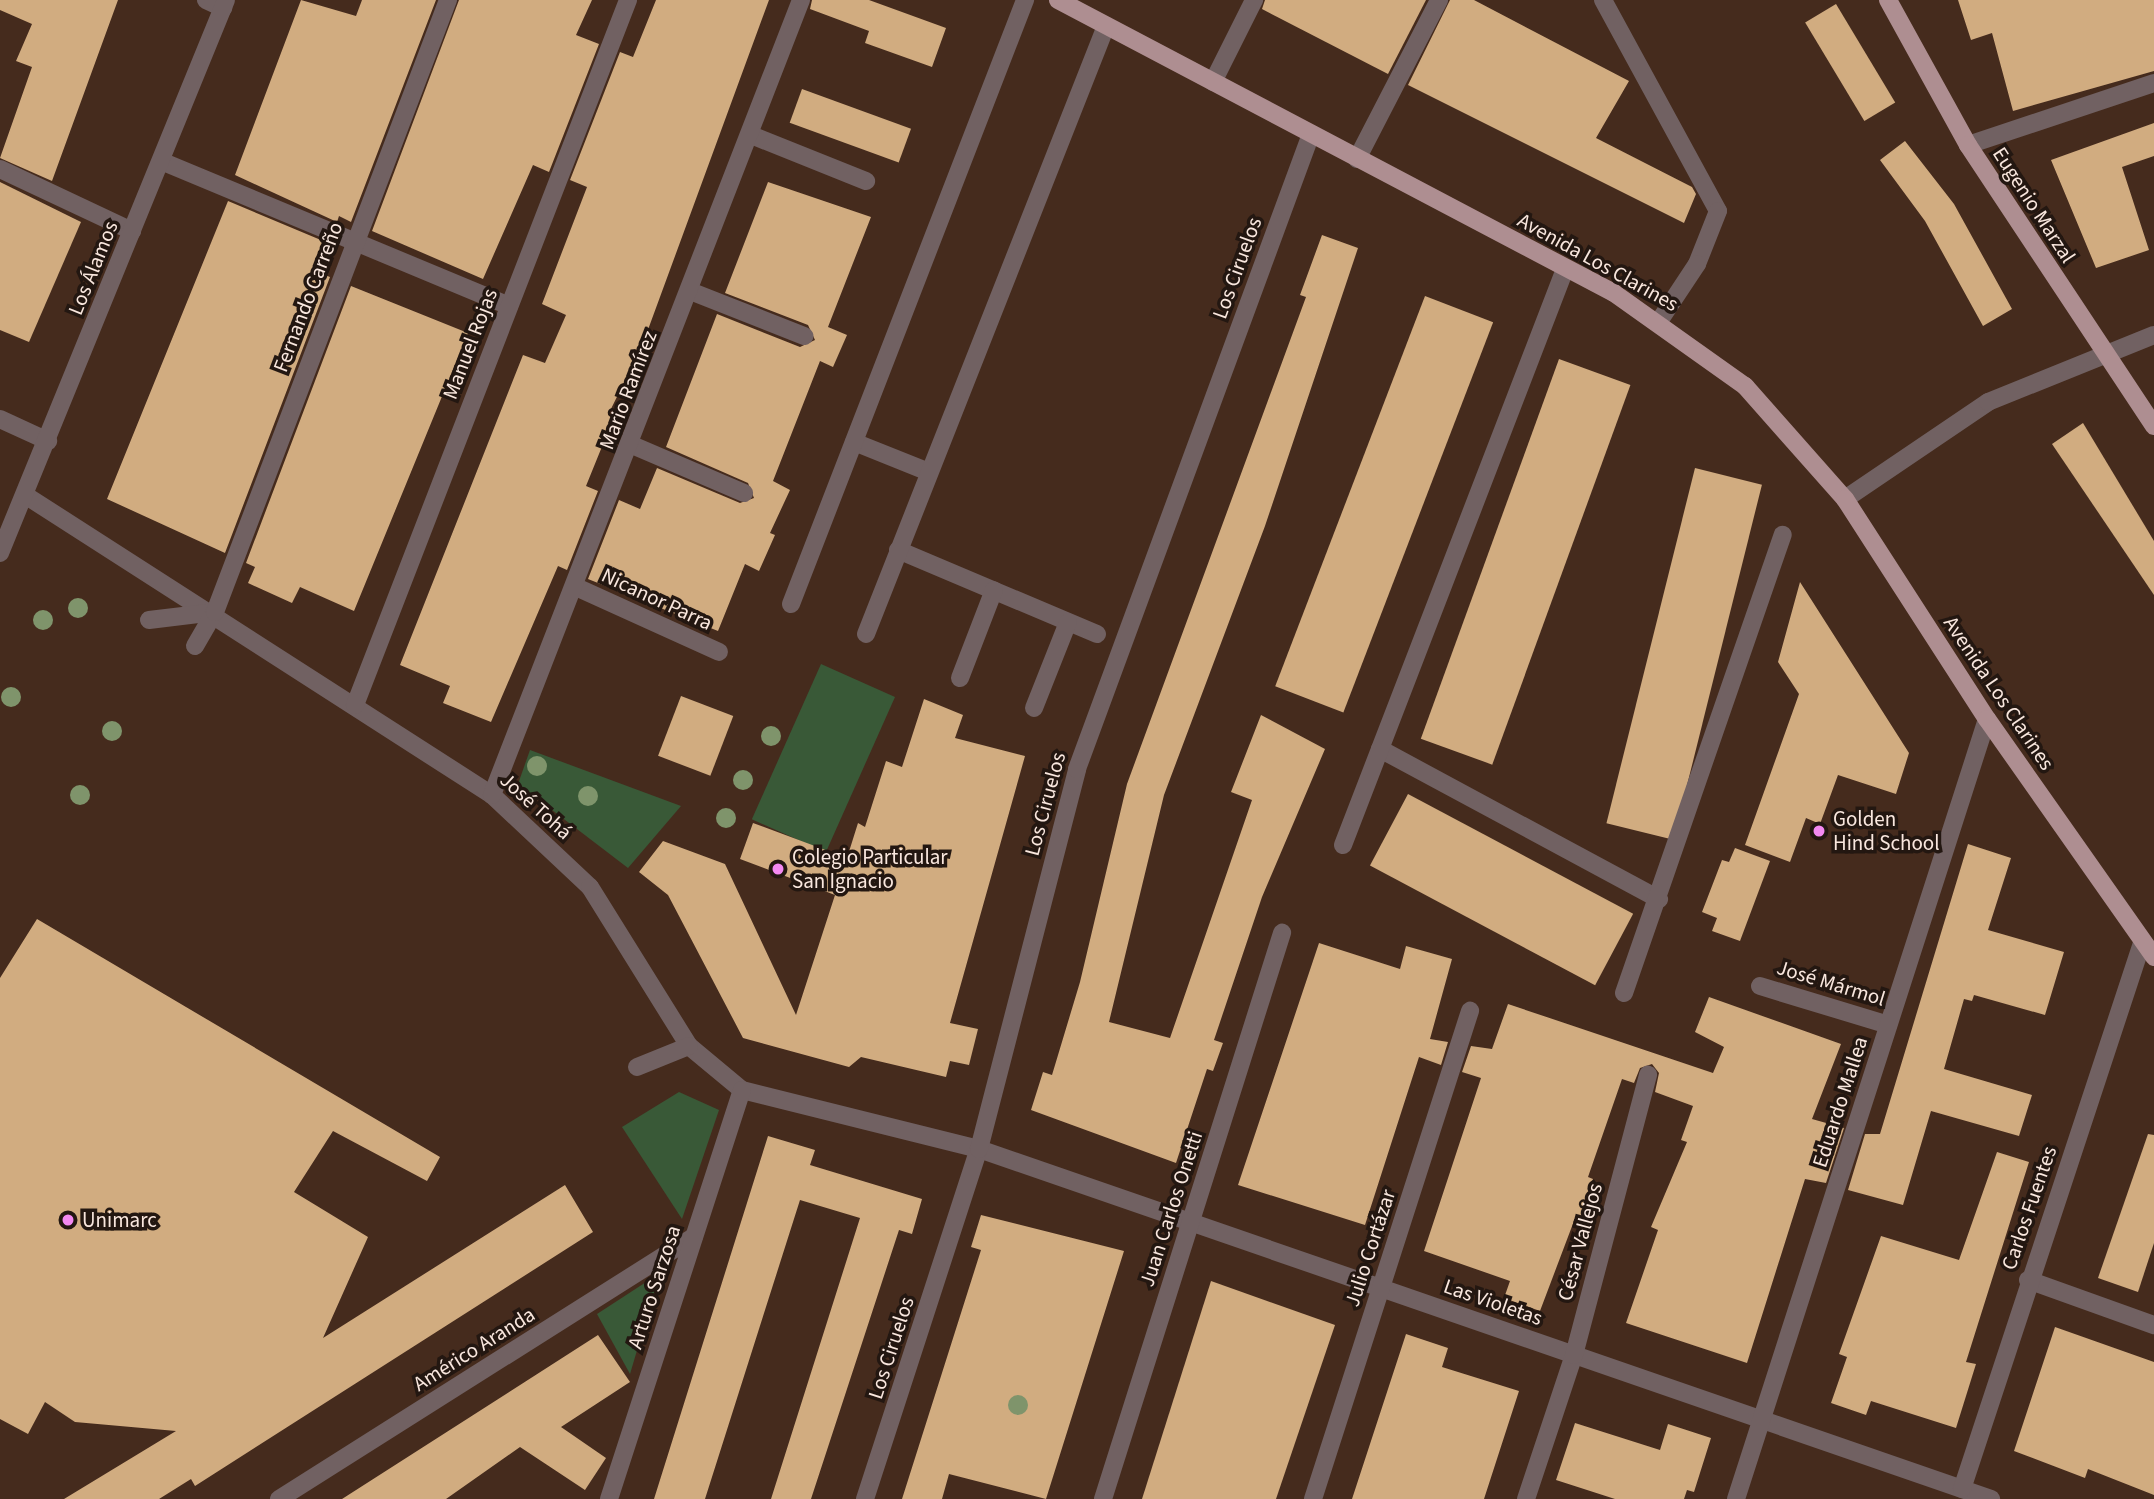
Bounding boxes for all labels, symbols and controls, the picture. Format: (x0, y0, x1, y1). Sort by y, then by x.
street label: Eugenio Marzal (1987, 142, 2081, 268)
street label: Avenida Los Clarines (1513, 207, 1683, 317)
street label: Los Ciruelos (1207, 214, 1267, 322)
street label: Los Álamos (63, 217, 123, 319)
street label: Fernando Carreño (268, 218, 348, 376)
street label: Manuel Rojas (437, 285, 503, 403)
street label: Mario Ramírez (594, 327, 662, 453)
street label: Nicanor Parra (598, 562, 716, 636)
street label: Avenida Los Clarines (1938, 611, 2060, 775)
street label: Los Ciruelos (1019, 750, 1071, 858)
street label: José Tohá (495, 767, 577, 845)
place label: Golden Hind School (1833, 806, 1940, 856)
marker: Golden Hind School (1811, 823, 1827, 839)
place label: Colegio Particular San Ignacio (792, 844, 948, 894)
marker: Colegio Particular San Ignacio (770, 861, 786, 877)
street label: José Mármol (1774, 955, 1888, 1011)
street label: Eduardo Mallea (1807, 1033, 1873, 1171)
street label: Juan Carlos Onetti (1134, 1128, 1208, 1290)
street label: Carlos Fuentes (1996, 1143, 2062, 1273)
street label: César Vallejos (1552, 1180, 1608, 1304)
street label: Julio Cortázar (1339, 1186, 1401, 1310)
place label: Unimarc (82, 1207, 157, 1233)
marker: Unimarc (60, 1212, 76, 1228)
street label: Arturo Sarzosa (622, 1222, 686, 1352)
street label: Las Violetas (1440, 1273, 1546, 1331)
street label: Los Ciruelos (863, 1294, 919, 1402)
street label: Américo Aranda (408, 1302, 540, 1396)

